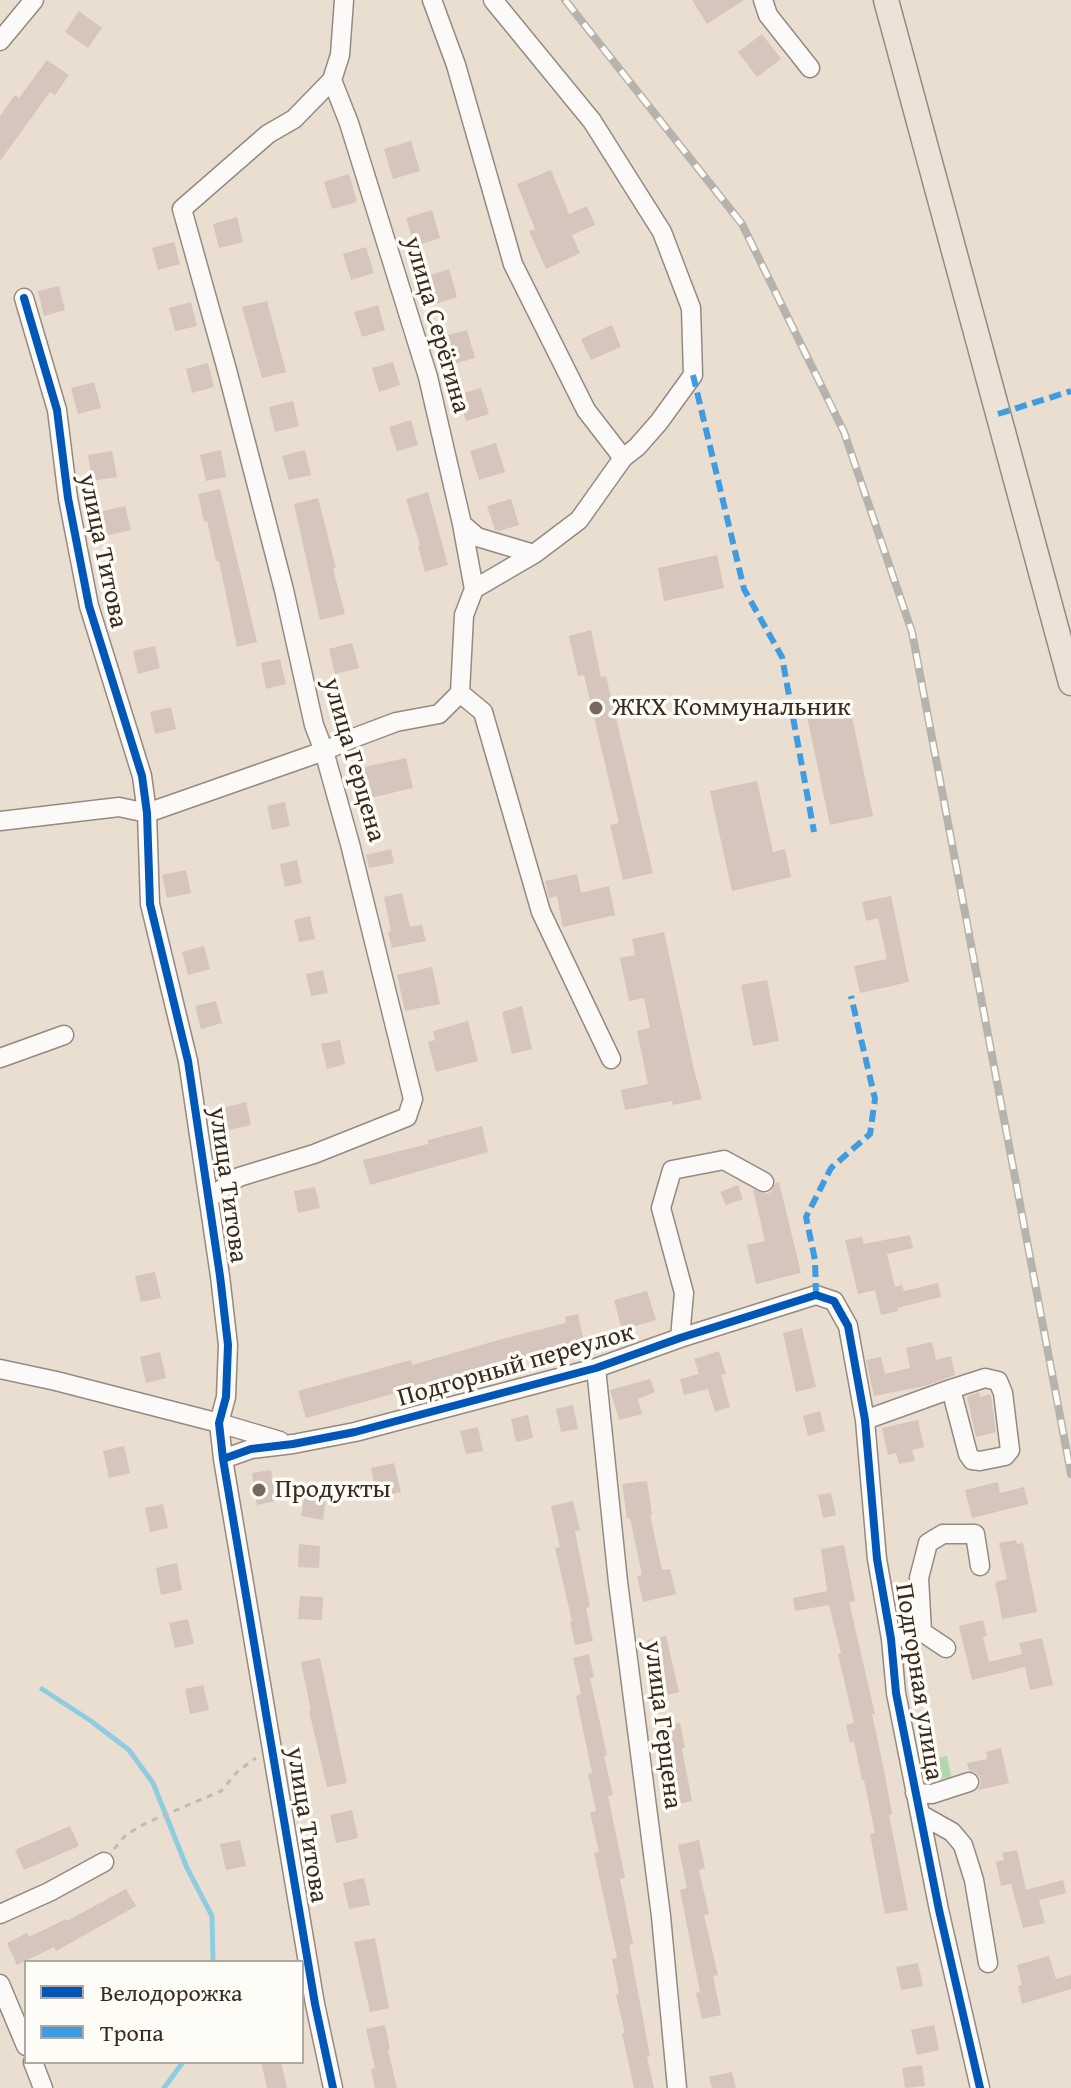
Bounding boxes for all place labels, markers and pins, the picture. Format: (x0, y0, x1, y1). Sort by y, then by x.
place label: ЖКХ Коммунальник (612, 692, 851, 724)
marker: ЖКХ Коммунальник (587, 699, 605, 717)
place label: Продукты (275, 1474, 391, 1506)
marker: Продукты (250, 1481, 268, 1499)

